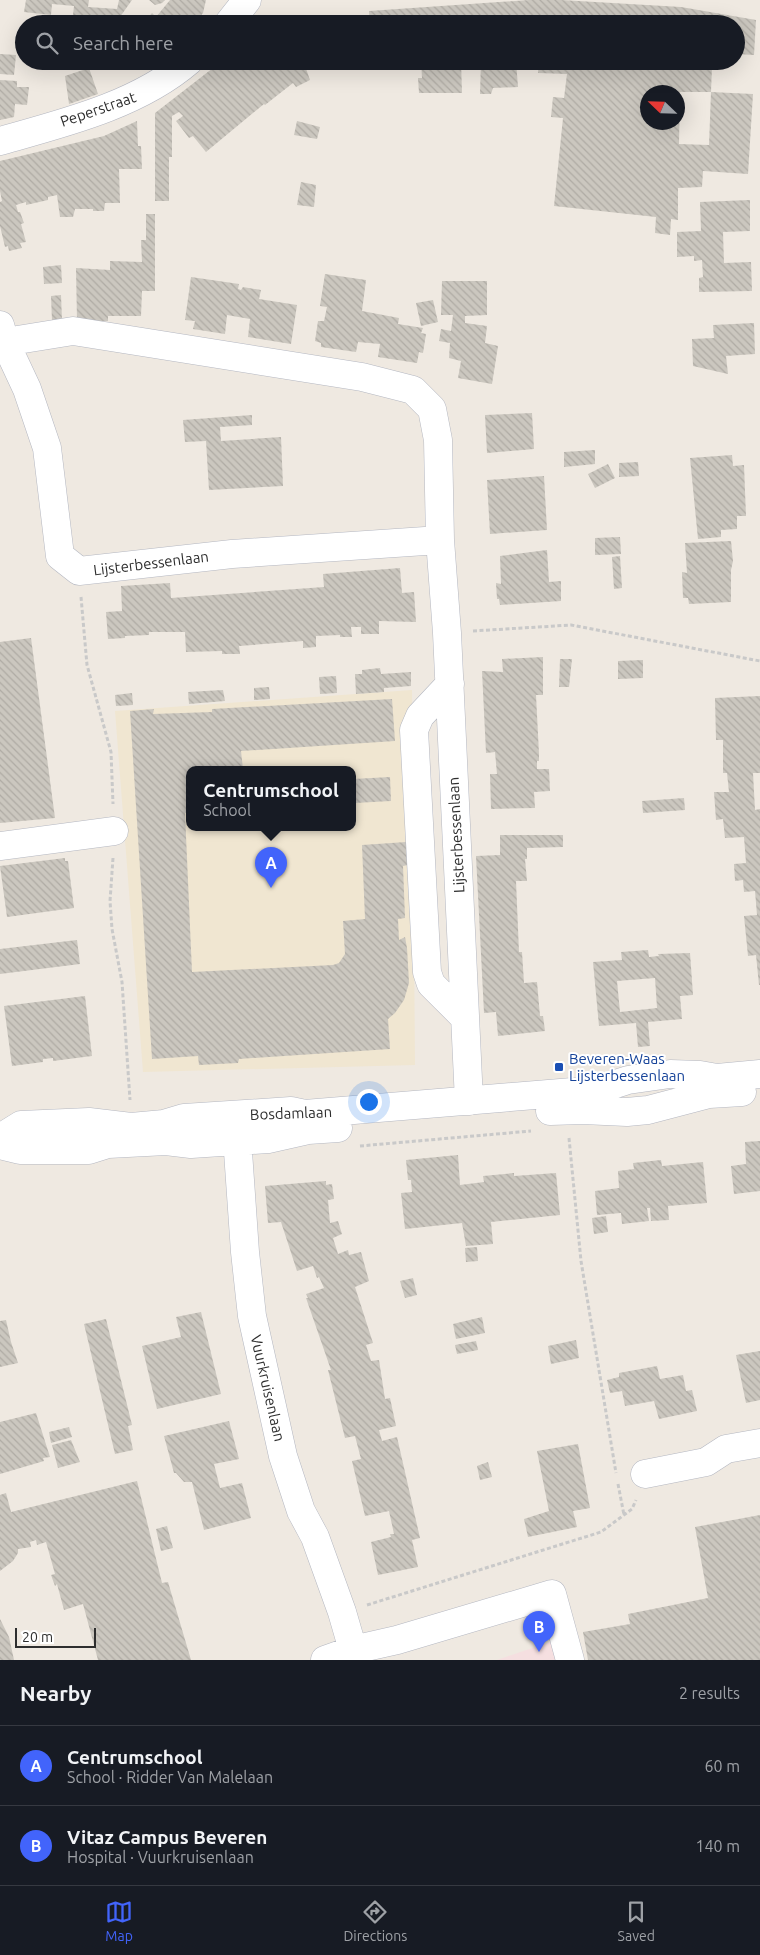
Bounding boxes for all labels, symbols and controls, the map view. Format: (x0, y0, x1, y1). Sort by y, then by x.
search box (15, 15, 745, 70)
icon: search (33, 29, 61, 57)
text: Search here (73, 32, 173, 54)
north arrow (640, 85, 685, 130)
street label: Peperstraat (58, 88, 138, 130)
street label: Lijsterbessenlaan (92, 547, 210, 579)
popup (186, 766, 356, 831)
street label: Lijsterbessenlaan (444, 777, 468, 893)
text: Centrumschool (203, 779, 339, 801)
text: School (203, 801, 251, 819)
pin: A (255, 847, 287, 888)
place label: Beveren-Waas Lijsterbessenlaan (569, 1050, 685, 1084)
marker: Beveren-Waas Lijsterbessenlaan (553, 1061, 565, 1073)
your location (356, 1089, 382, 1115)
street label: Bosdamlaan (250, 1103, 332, 1123)
street label: Vuurkruisenlaan (247, 1333, 289, 1443)
pin: B (523, 1611, 555, 1652)
scale bar (15, 1625, 96, 1648)
text: 20 m (22, 1629, 53, 1645)
text: Nearby (20, 1681, 91, 1705)
text: 2 results (679, 1684, 740, 1702)
text: Centrumschool (67, 1746, 203, 1768)
text: A (30, 1757, 42, 1775)
text: 60 m (704, 1757, 740, 1775)
text: School · Ridder Van Malelaan (67, 1768, 273, 1786)
text: Vitaz Campus Beveren (67, 1826, 267, 1848)
text: B (31, 1837, 41, 1855)
text: 140 m (695, 1837, 740, 1855)
text: Hospital · Vuurkruisenlaan (67, 1848, 254, 1866)
tab: Map (105, 1898, 133, 1944)
tab: Directions (343, 1898, 407, 1944)
tab: Saved (618, 1898, 655, 1944)

